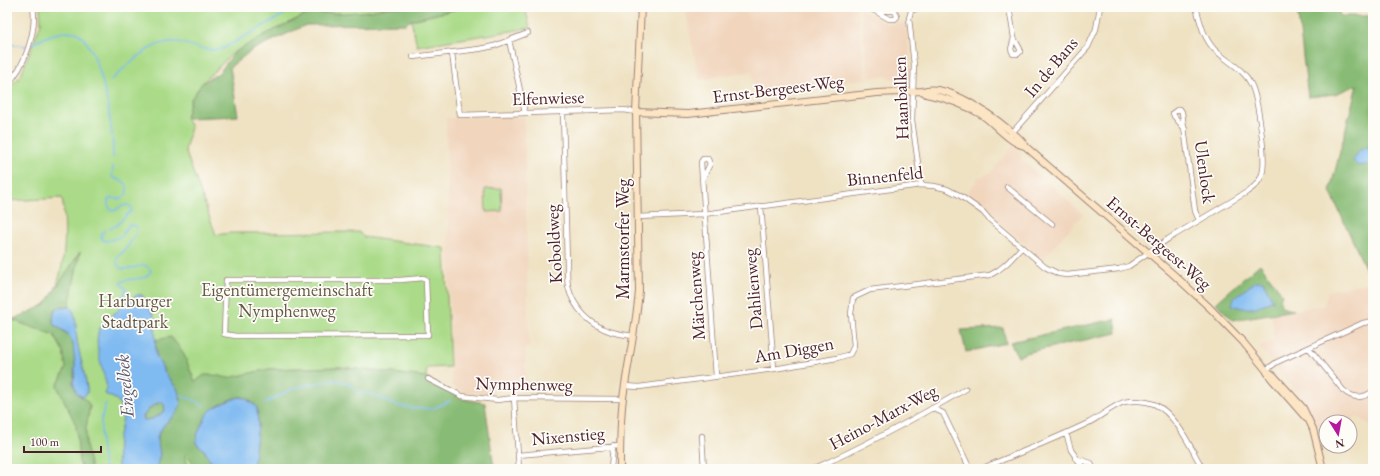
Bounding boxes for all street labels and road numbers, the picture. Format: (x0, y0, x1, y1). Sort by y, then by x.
street label: In de Bans (1019, 32, 1083, 102)
street label: Haanbalken (888, 55, 913, 140)
street label: Ernst-Bergeest-Weg (711, 69, 845, 108)
street label: Elfenwiese (511, 85, 585, 110)
street label: Ulenlock (1190, 139, 1221, 205)
street label: Binnenfeld (846, 160, 925, 191)
street label: Marmstorfer Weg (611, 178, 634, 299)
street label: Ernst-Bergeest-Weg (1102, 191, 1217, 295)
street label: Koboldweg (540, 204, 567, 284)
street label: Dahlienweg (737, 247, 768, 331)
street label: Märchenweg (681, 251, 710, 341)
street label: Am Diggen (751, 331, 836, 368)
street label: Nymphenweg (475, 371, 573, 396)
street label: Heino-Marx-Weg (825, 378, 941, 455)
street label: Nixenstieg (530, 421, 606, 450)

